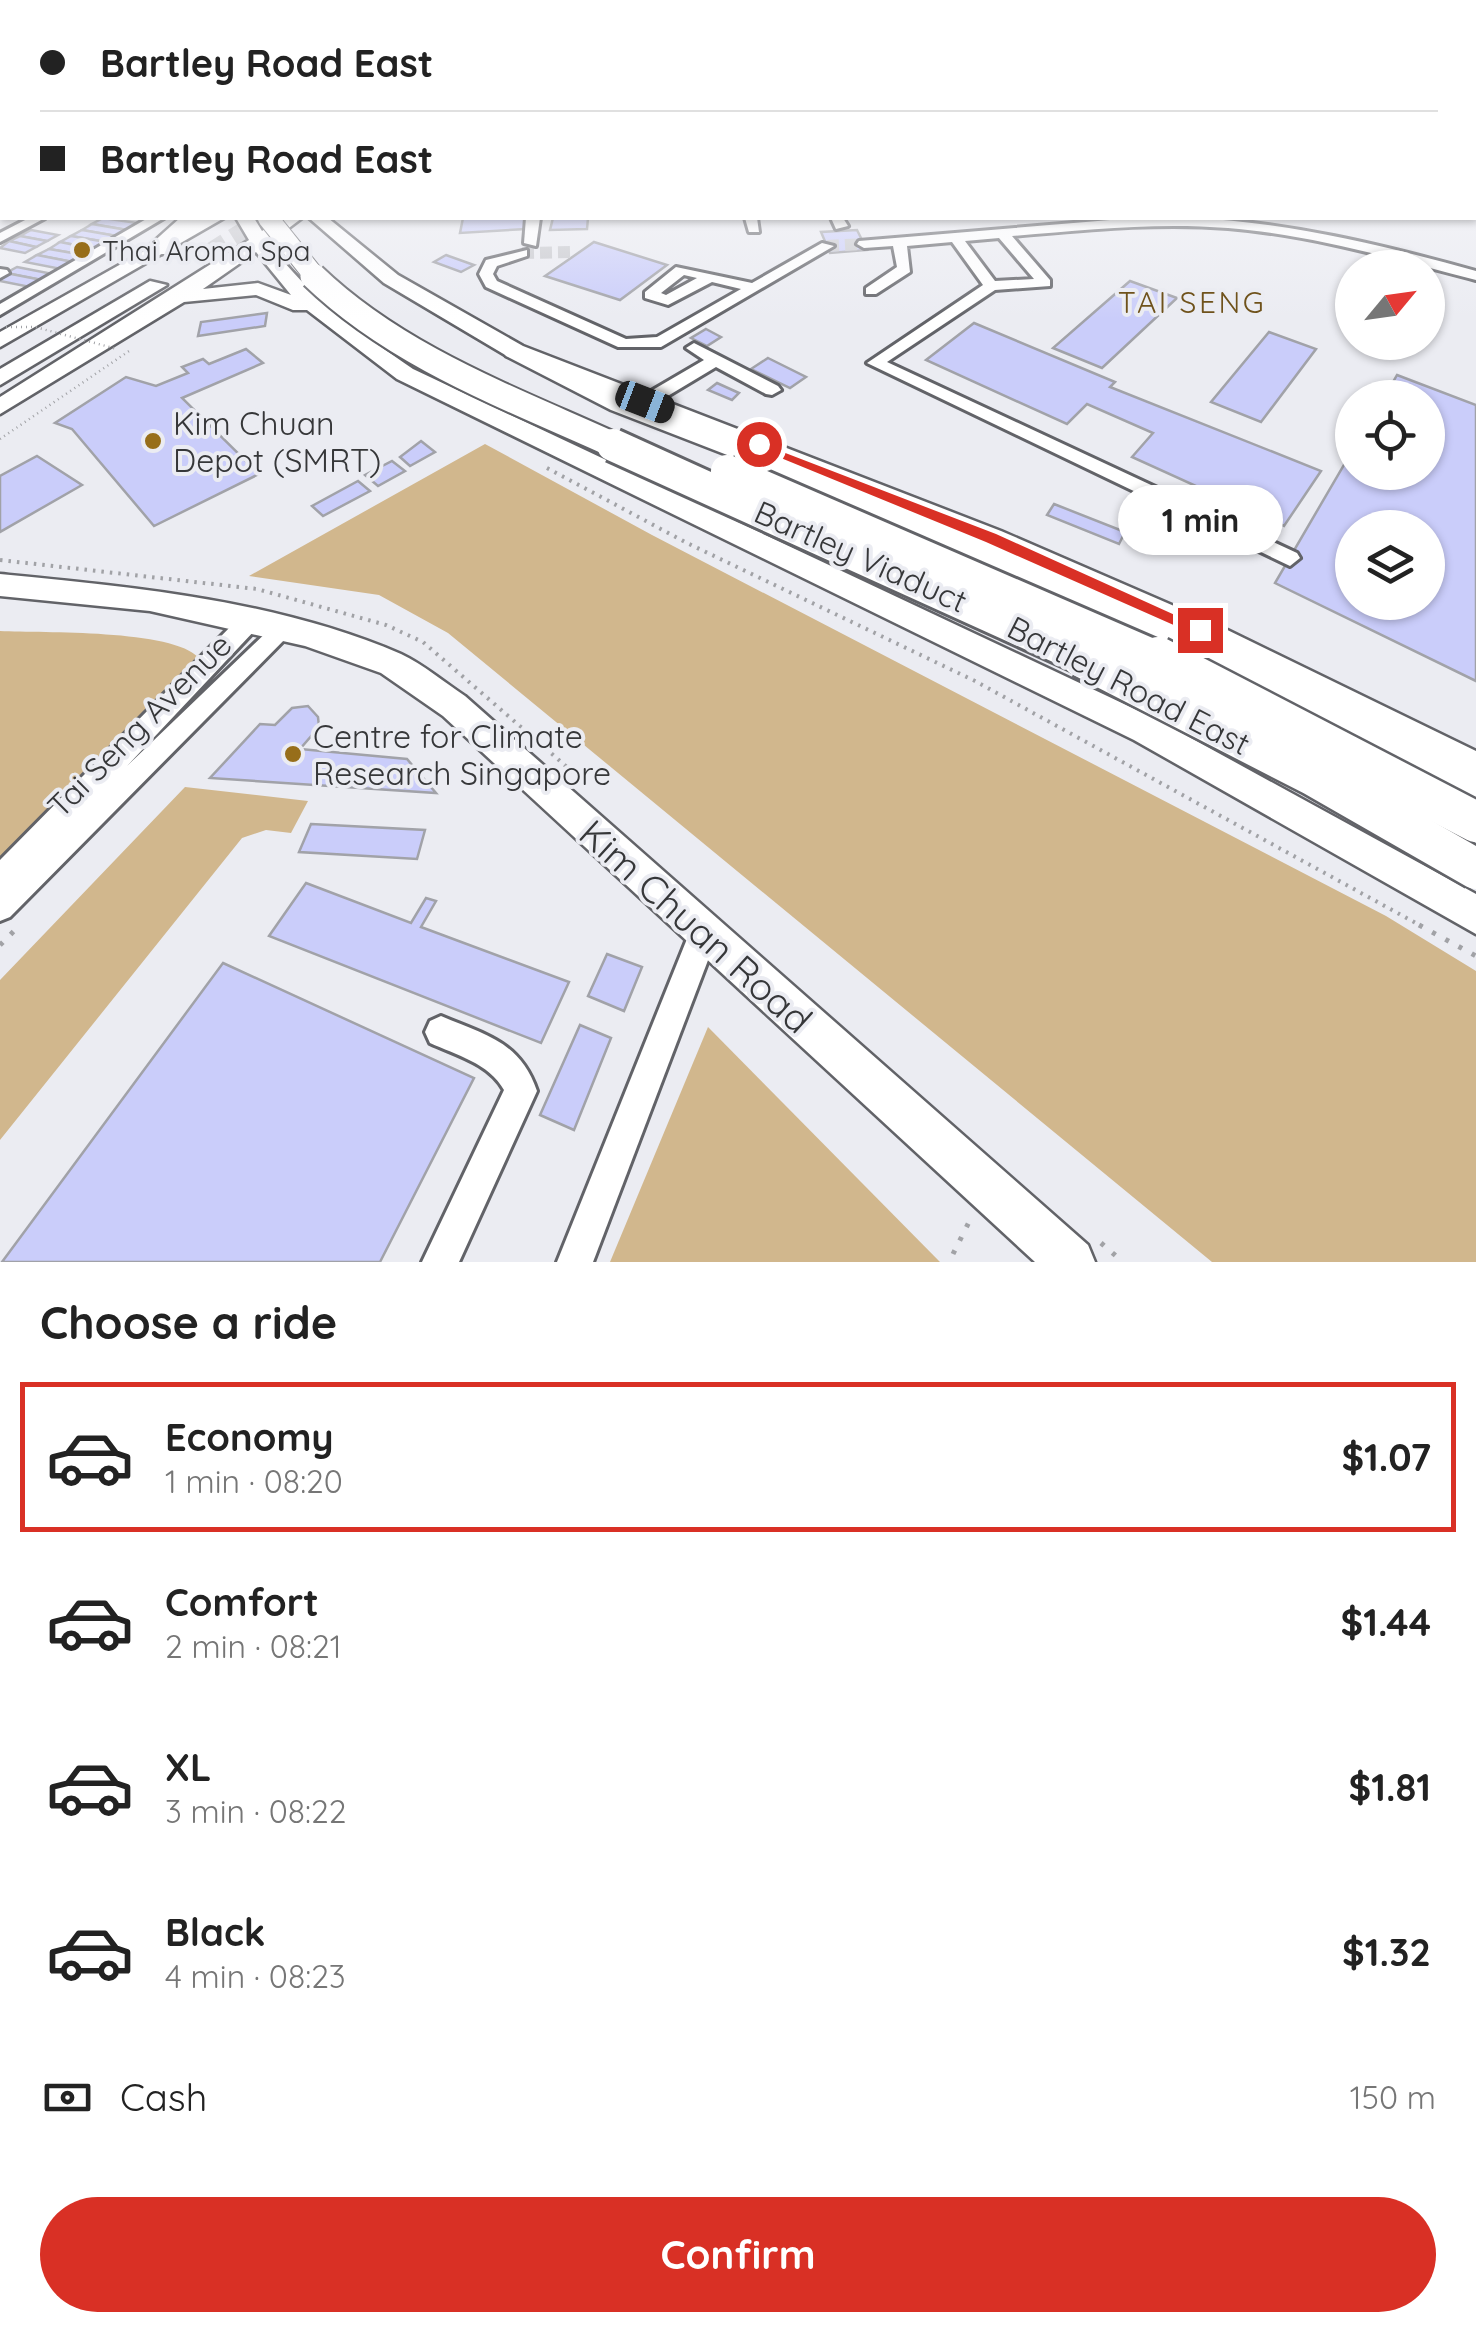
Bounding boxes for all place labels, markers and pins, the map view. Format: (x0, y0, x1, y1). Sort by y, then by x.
place label: Thai Aroma Spa (102, 233, 310, 268)
marker: Thai Aroma Spa (71, 239, 93, 261)
place label: Kim Chuan Depot (SMRT) (173, 403, 381, 480)
marker: Kim Chuan Depot (SMRT) (142, 430, 164, 452)
place label: Centre for Climate Research Singapore (313, 716, 611, 793)
marker: Centre for Climate Research Singapore (282, 743, 304, 765)

